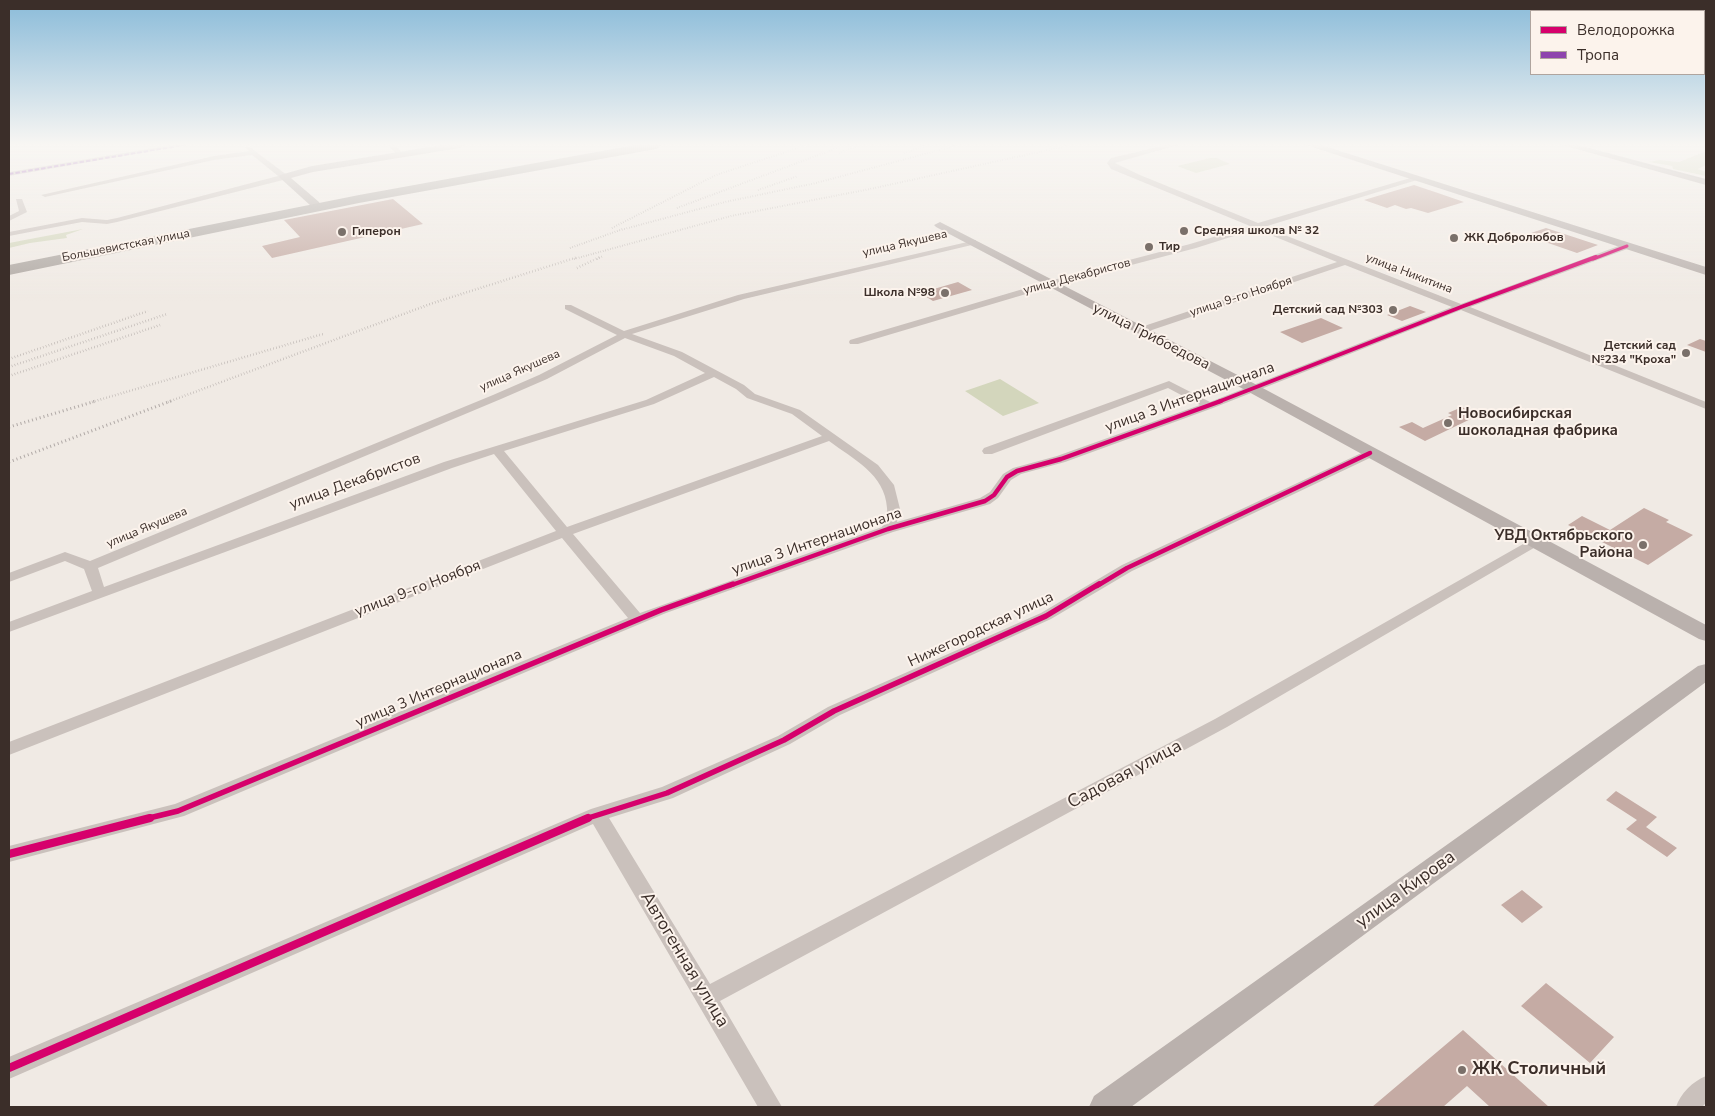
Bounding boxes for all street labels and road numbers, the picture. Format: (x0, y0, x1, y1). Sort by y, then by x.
street label: Большевистская улица (61, 227, 191, 265)
street label: улица Якушева (861, 227, 949, 261)
street label: улица Никитина (1364, 251, 1454, 297)
street label: улица Декабристов (1022, 256, 1132, 298)
street label: улица 9-го Ноября (1188, 274, 1294, 320)
street label: улица Грибоедова (1089, 300, 1213, 374)
street label: улица Якушева (478, 347, 562, 395)
street label: улица 3 Интернационала (1103, 359, 1277, 437)
street label: улица Декабристов (287, 450, 423, 514)
street label: улица 3 Интернационала (730, 504, 904, 580)
street label: улица Якушева (104, 505, 190, 551)
street label: улица 9-го Ноября (353, 557, 483, 621)
street label: Нижегородская улица (906, 588, 1056, 672)
street label: улица 3 Интернационала (353, 646, 525, 732)
street label: Садовая улица (1064, 736, 1186, 814)
street label: улица Кирова (1352, 847, 1460, 933)
street label: Автогенная улица (635, 888, 733, 1032)

